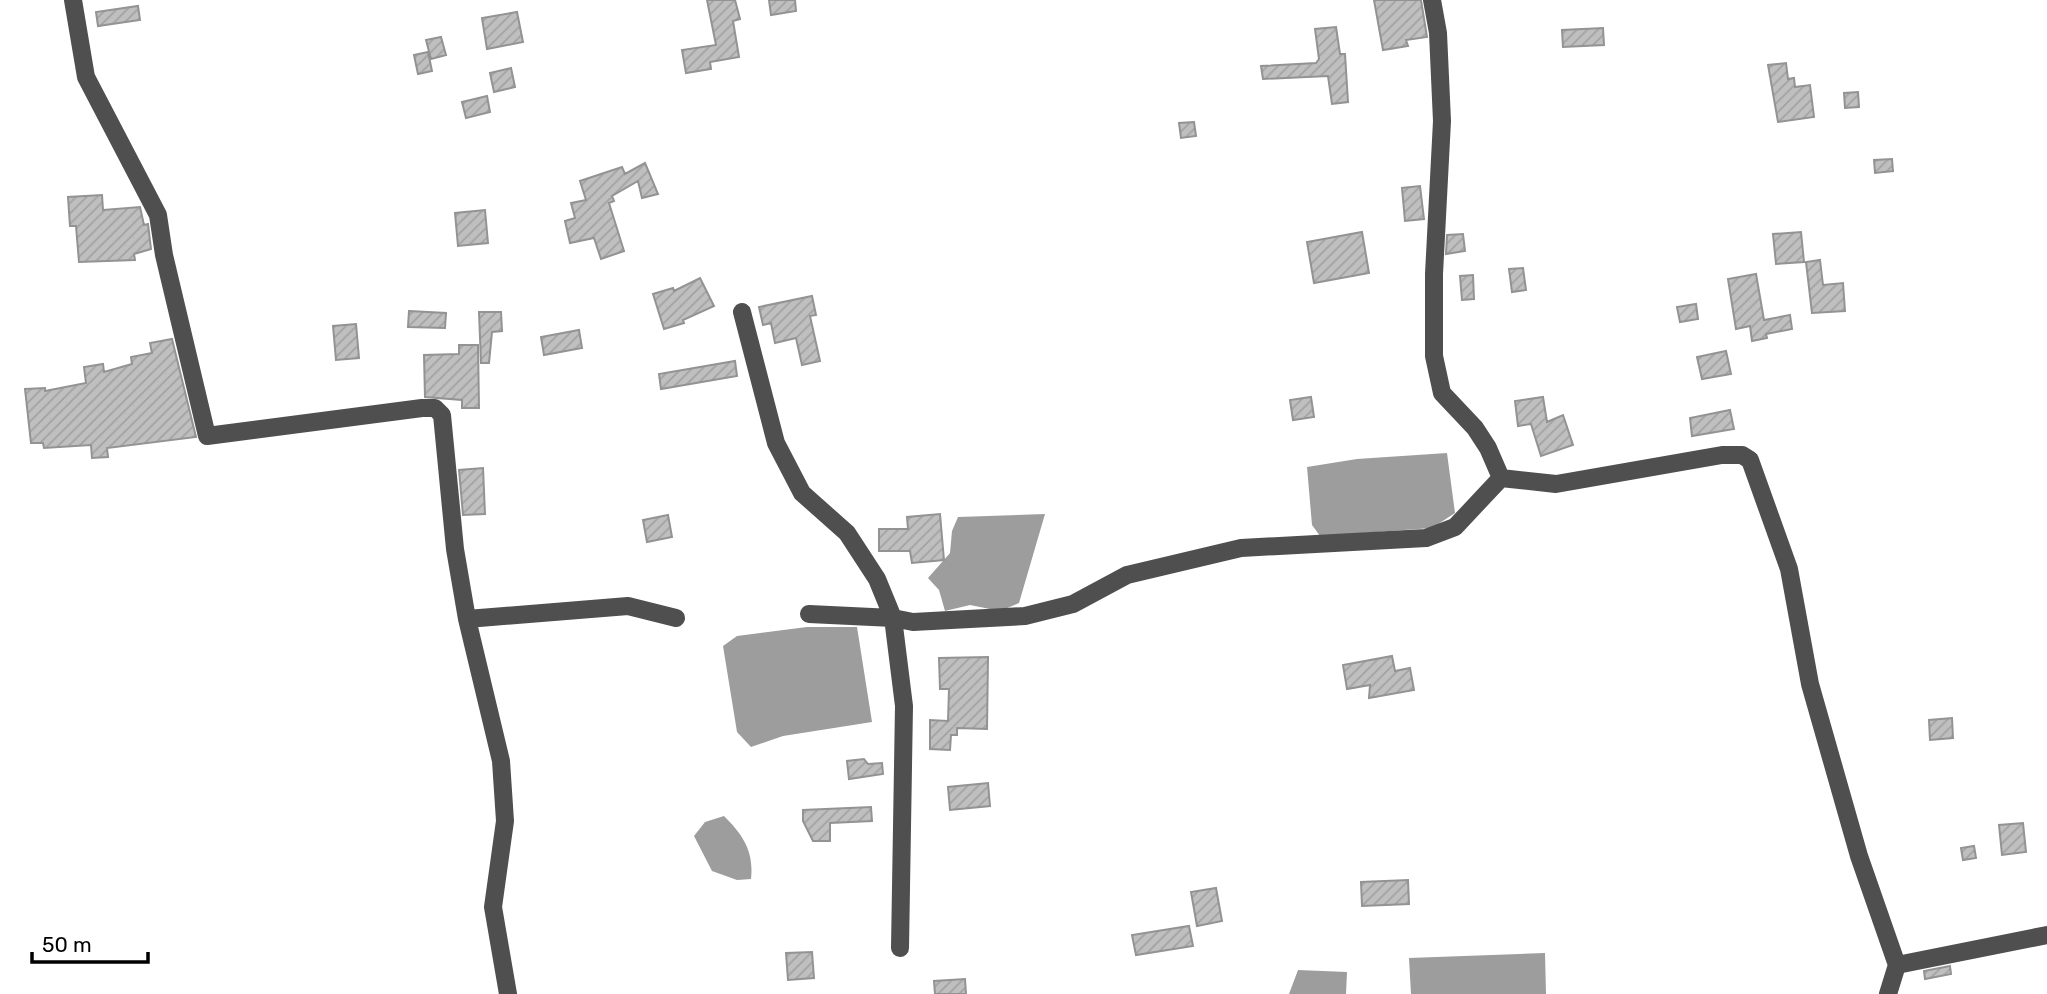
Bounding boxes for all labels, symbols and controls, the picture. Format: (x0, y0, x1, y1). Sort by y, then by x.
scale bar (32, 920, 147, 964)
text: 50 m (42, 932, 92, 957)

